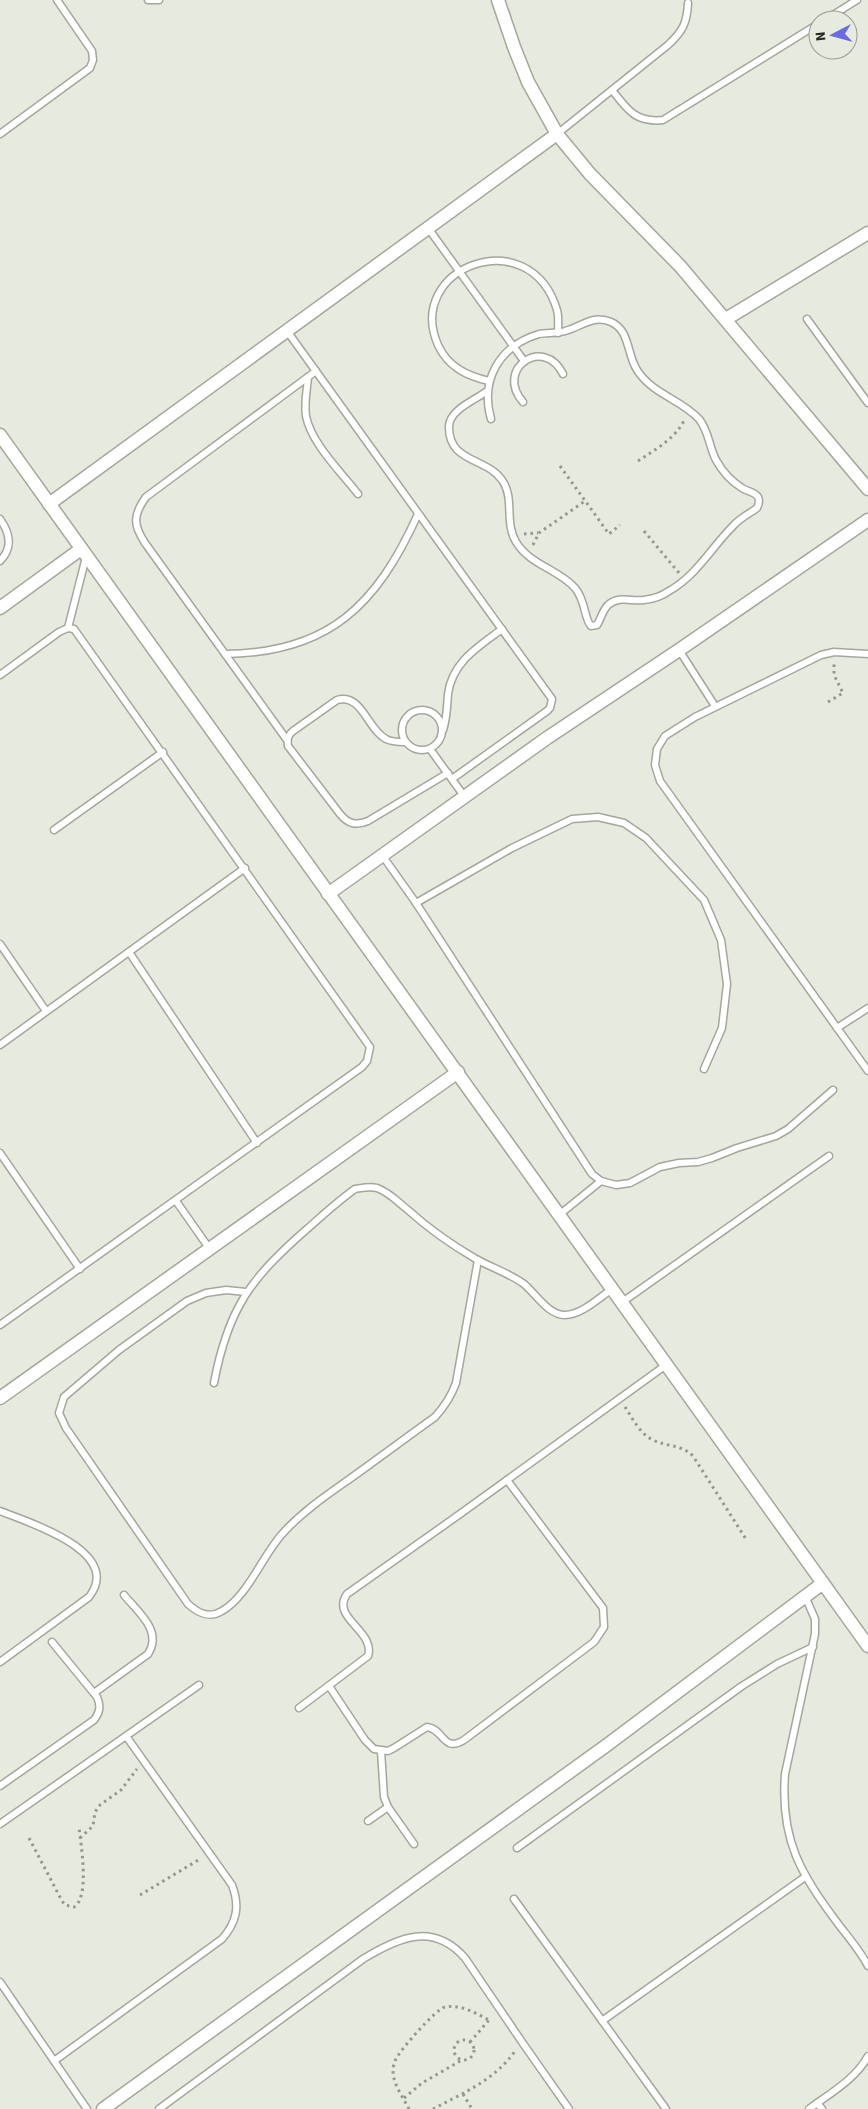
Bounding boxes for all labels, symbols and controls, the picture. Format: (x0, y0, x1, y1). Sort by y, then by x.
north arrow (808, 10, 858, 60)
text: N (811, 31, 831, 42)

